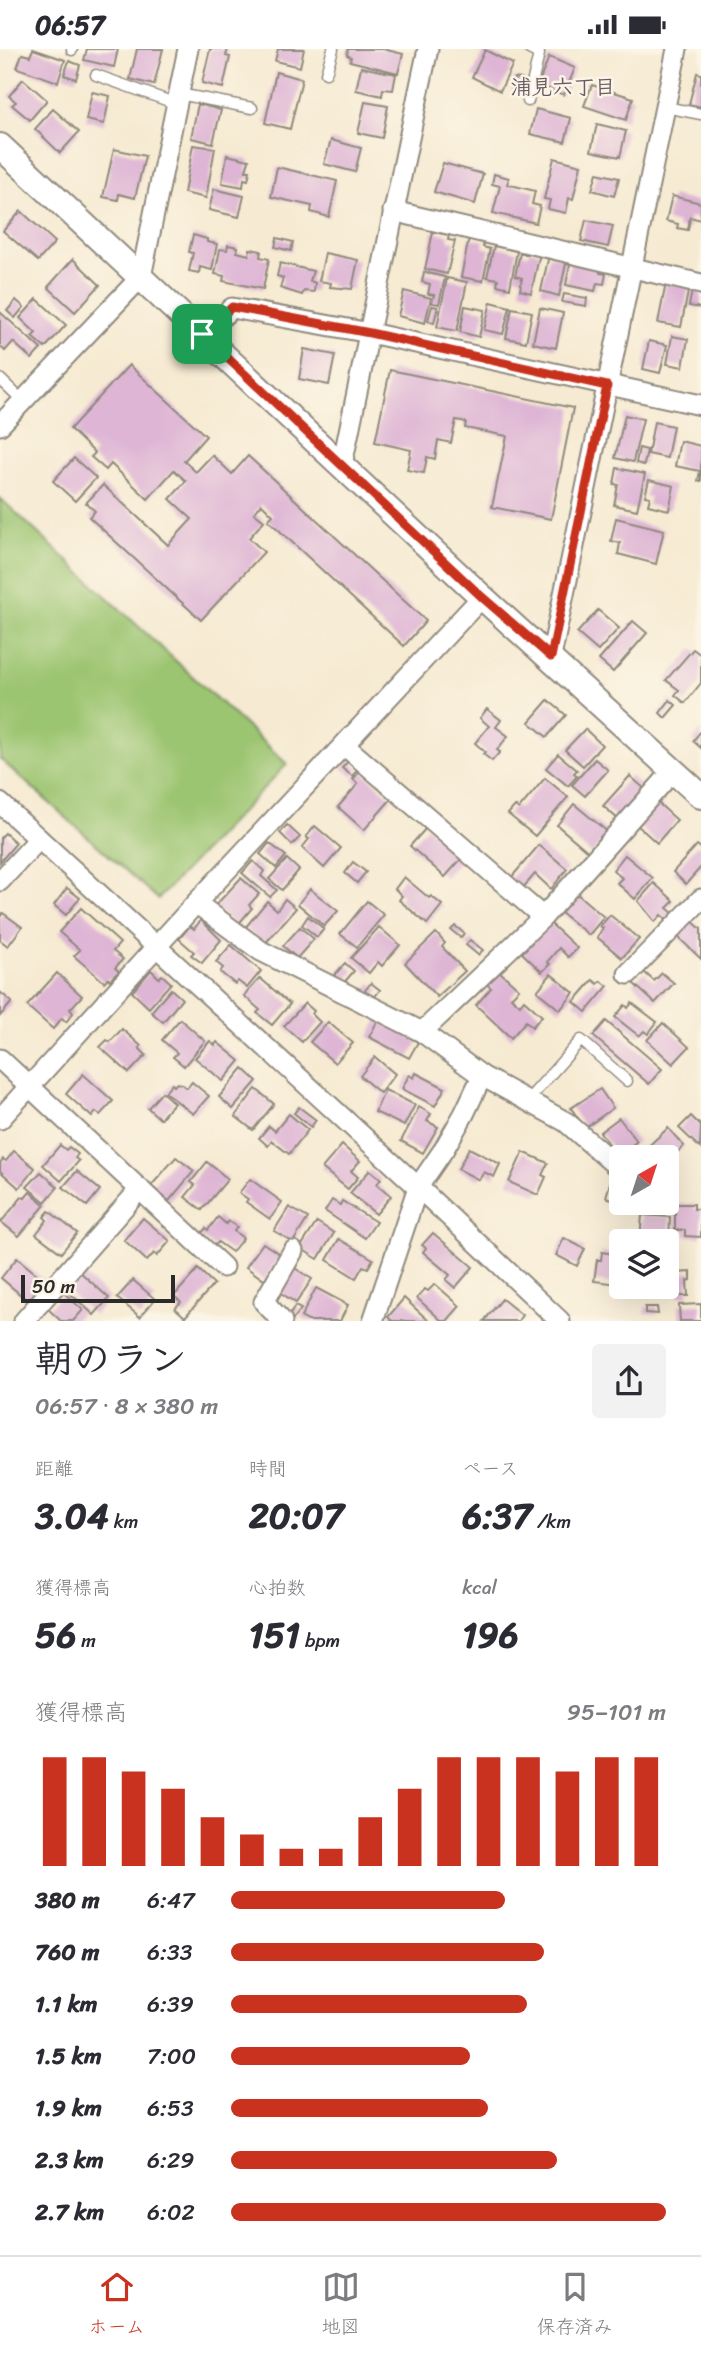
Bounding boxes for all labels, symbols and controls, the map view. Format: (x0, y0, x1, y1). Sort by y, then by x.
text: 06:57 (35, 2, 105, 48)
district label: 浦見六丁目 (511, 68, 616, 106)
pin (172, 304, 232, 364)
icon: arrive (183, 315, 221, 353)
north arrow (609, 1145, 679, 1215)
map controls (609, 1145, 679, 1299)
button: layers (609, 1229, 679, 1299)
text: 50 m (32, 1270, 75, 1303)
scale bar (21, 1272, 175, 1303)
text: 朝のラン (35, 1326, 187, 1393)
button: share (592, 1344, 666, 1418)
text: 06:57 · 8 × 380 m (35, 1386, 218, 1427)
text: 距離 (35, 1452, 73, 1485)
text: 時間 (249, 1452, 287, 1485)
text: ペース (462, 1452, 518, 1485)
text: 3.04 (35, 1485, 109, 1547)
text: 20:07 (249, 1485, 344, 1547)
text: 6:37 (462, 1485, 532, 1547)
text: km (109, 1505, 138, 1538)
text: /km (532, 1505, 571, 1538)
text: 獲得標高 (35, 1571, 111, 1604)
text: 心拍数 (249, 1571, 306, 1604)
text: kcal (462, 1571, 497, 1604)
text: 56 (35, 1604, 76, 1666)
text: 151 (249, 1604, 300, 1666)
text: 196 (462, 1604, 519, 1666)
text: m (76, 1624, 96, 1657)
text: bpm (300, 1624, 340, 1657)
text: 獲得標高 (35, 1692, 127, 1733)
text: 95–101 m (567, 1692, 666, 1733)
text: 380 m (35, 1880, 100, 1921)
text: 6:47 (147, 1880, 195, 1921)
text: 760 m (35, 1932, 99, 1973)
text: 6:33 (147, 1932, 192, 1973)
text: 1.1 km (35, 1984, 98, 2025)
text: 6:39 (147, 1984, 194, 2025)
text: 1.5 km (35, 2036, 102, 2077)
text: 7:00 (147, 2036, 196, 2077)
text: 1.9 km (35, 2088, 102, 2129)
text: 6:53 (147, 2088, 194, 2129)
text: 2.3 km (35, 2140, 104, 2181)
text: 6:29 (147, 2140, 194, 2181)
text: 2.7 km (35, 2192, 104, 2233)
text: 6:02 (147, 2192, 195, 2233)
tab: ホーム (88, 2268, 145, 2343)
tab: 地図 (322, 2268, 360, 2343)
tab: 保存済み (537, 2268, 613, 2343)

